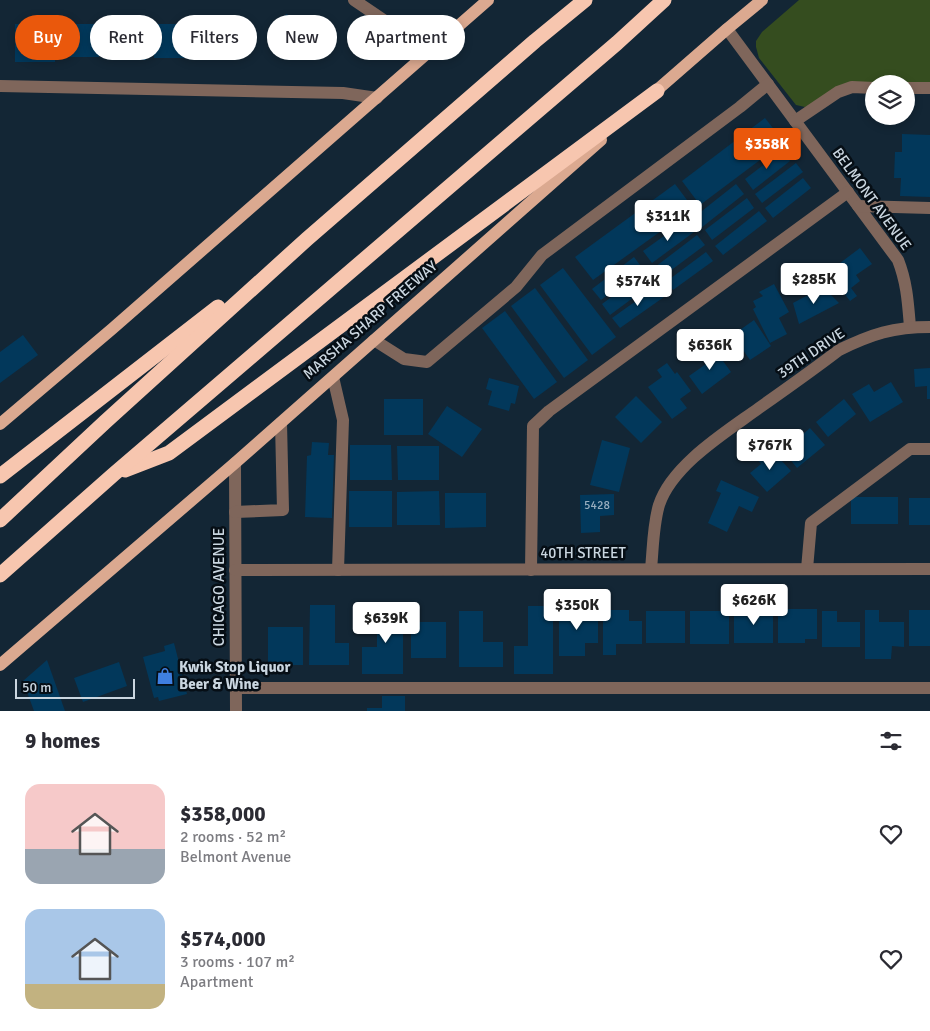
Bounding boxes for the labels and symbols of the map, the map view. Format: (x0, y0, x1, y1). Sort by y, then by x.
pin: $358K (732, 128, 802, 170)
street label: BELMONT AVENUE (829, 144, 915, 254)
pin: $311K (633, 200, 703, 242)
street label: MARSHA SHARP FREEWAY (299, 257, 441, 383)
pin: $285K (779, 262, 849, 305)
pin: $574K (603, 264, 673, 307)
street label: 39TH DRIVE (774, 324, 848, 382)
pin: $636K (675, 328, 745, 371)
pin: $767K (735, 428, 805, 471)
house number: 5428 (584, 498, 610, 513)
street label: CHICAGO AVENUE (210, 528, 228, 646)
street label: 40TH STREET (540, 544, 626, 562)
pin: $626K (719, 584, 789, 626)
pin: $350K (542, 588, 612, 631)
pin: $639K (351, 602, 421, 644)
place label: Kwik Stop Liquor Beer & Wine (179, 658, 290, 693)
shop icon: Kwik Stop Liquor Beer & Wine (155, 666, 175, 686)
scale bar (15, 676, 135, 699)

